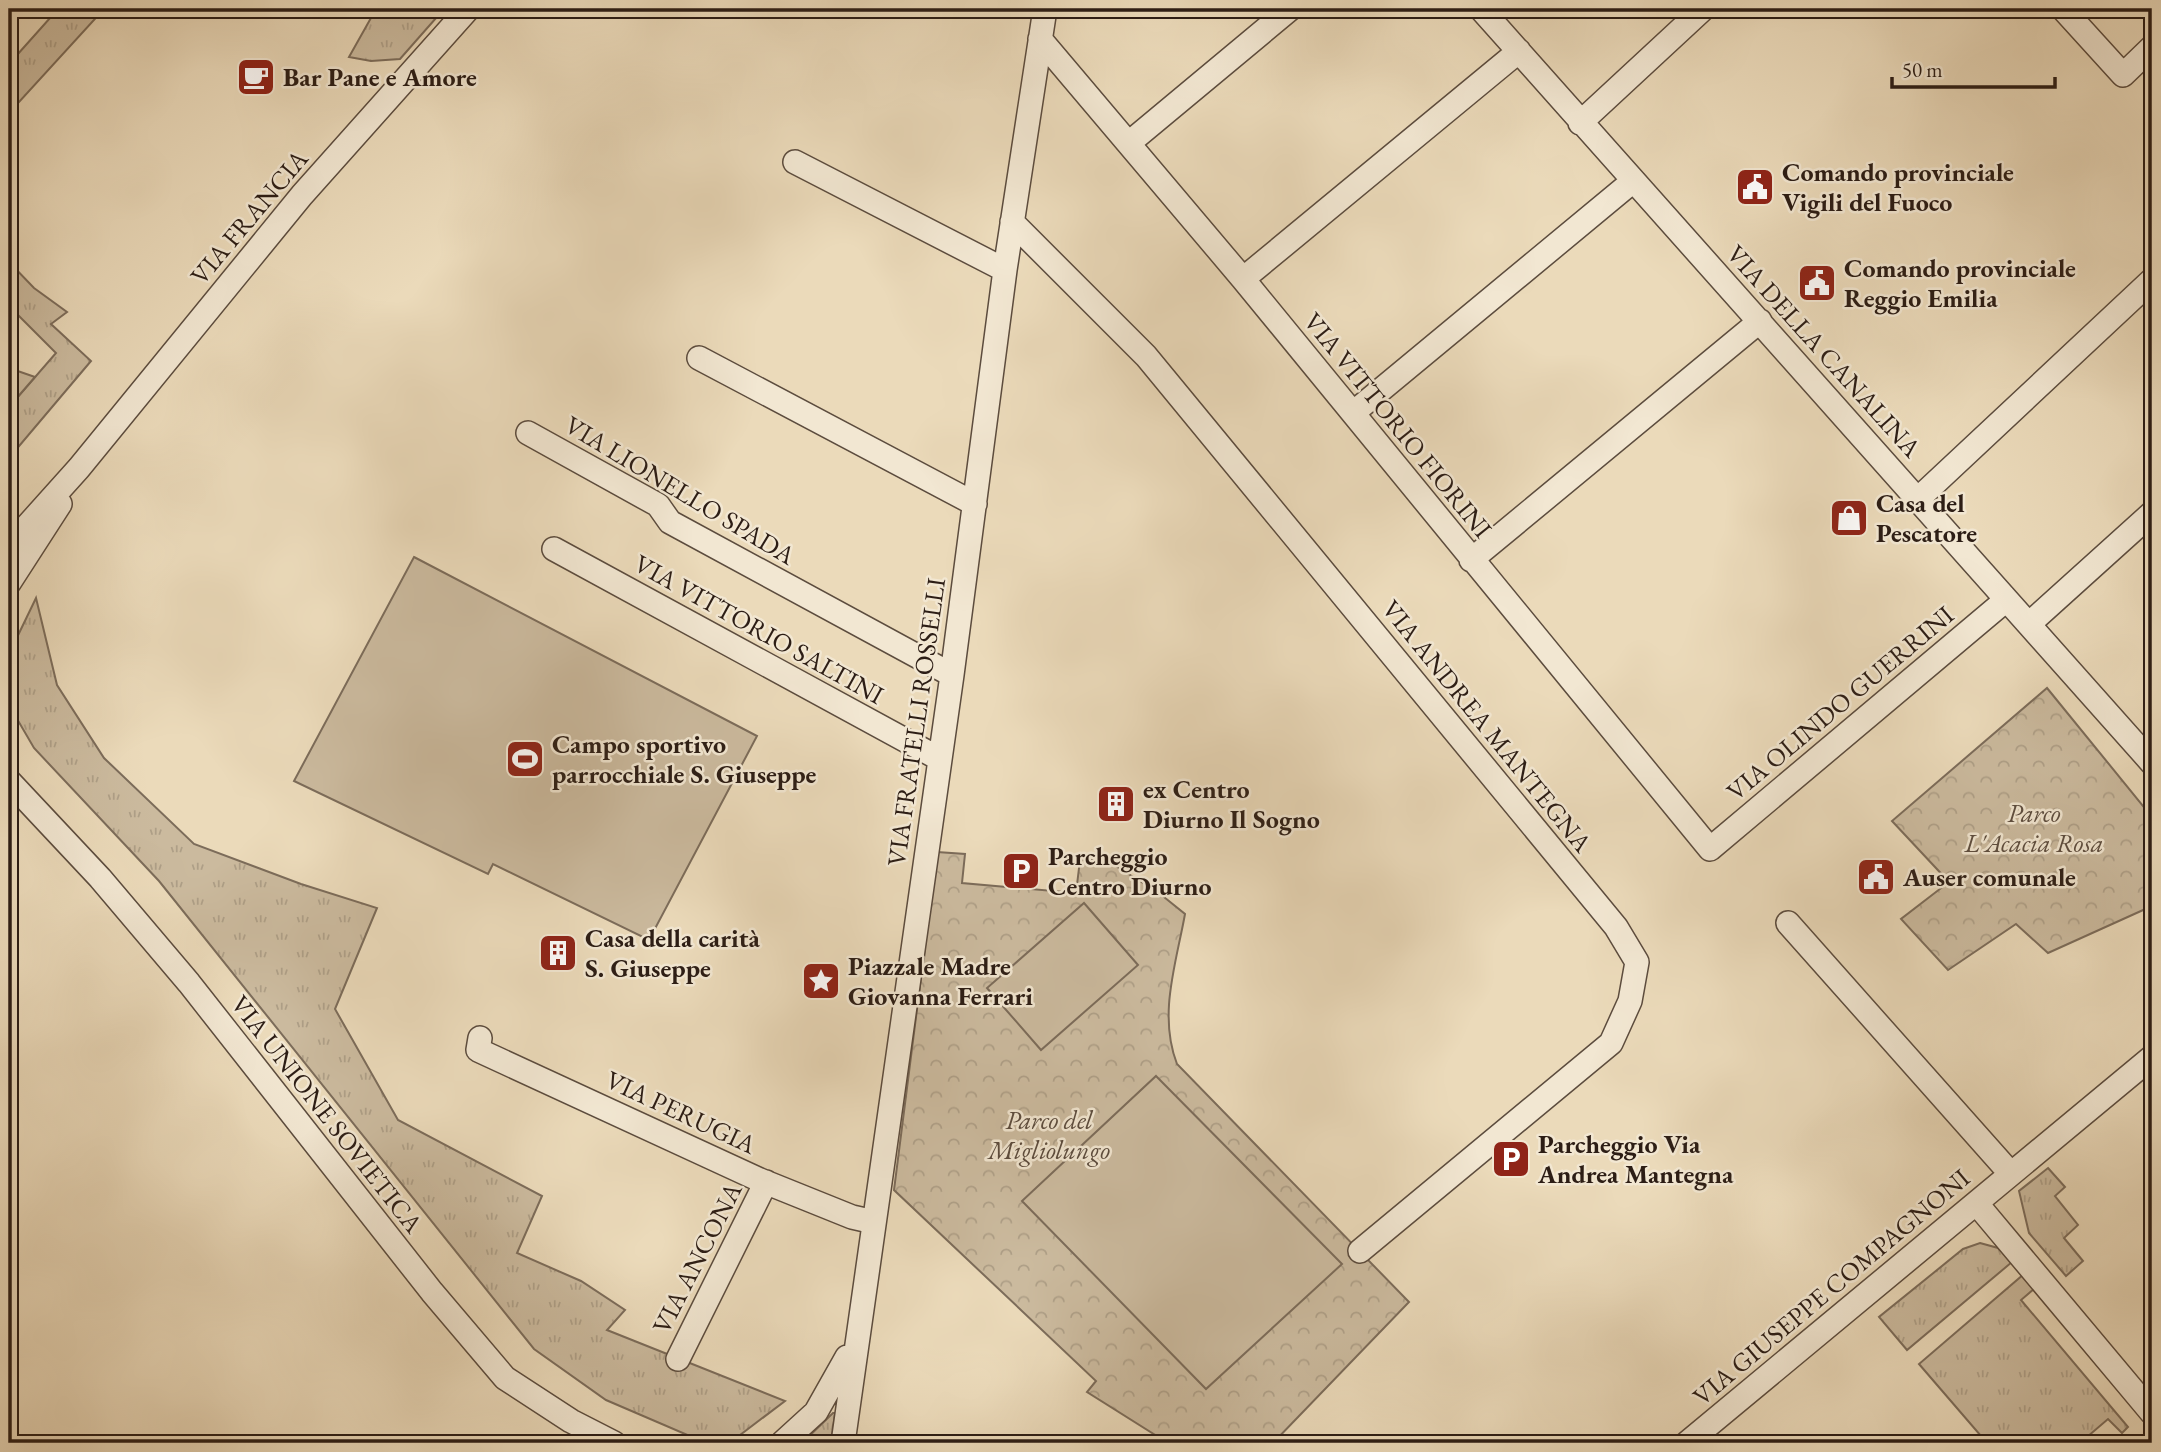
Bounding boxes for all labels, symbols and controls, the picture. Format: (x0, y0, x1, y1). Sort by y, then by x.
scale bar (1892, 46, 2054, 90)
cafe icon: Bar Pane e Amore (235, 56, 277, 98)
text: 50 m (1902, 56, 1943, 83)
place label: Bar Pane e Amore (283, 60, 477, 94)
street label: VIA FRANCIA (183, 142, 316, 292)
place label: Comando provinciale Vigili del Fuoco (1782, 155, 2014, 219)
public building icon: Comando provinciale Vigili del Fuoco (1734, 166, 1776, 208)
street label: VIA DELLA CANALINA (1719, 237, 1929, 465)
place label: Comando provinciale Reggio Emilia (1844, 251, 2076, 315)
public building icon: Comando provinciale Reggio Emilia (1796, 262, 1838, 304)
street label: VIA VITTORIO FIORINI (1296, 305, 1500, 545)
street label: VIA LIONELLO SPADA (559, 408, 802, 573)
place label: Casa del Pescatore (1876, 486, 1977, 550)
shop icon: Casa del Pescatore (1828, 497, 1870, 539)
street label: VIA VITTORIO SALTINI (628, 546, 890, 712)
street label: VIA FRATELLI ROSSELLI (879, 575, 953, 868)
street label: VIA ANDREA MANTEGNA (1374, 593, 1600, 860)
street label: VIA OLINDO GUERRINI (1719, 598, 1961, 808)
place label: Campo sportivo parrocchiale S. Giuseppe (552, 727, 817, 791)
sports icon: Campo sportivo parrocchiale S. Giuseppe (504, 738, 546, 780)
place label: ex Centro Diurno Il Sogno (1143, 772, 1320, 836)
building icon: ex Centro Diurno Il Sogno (1095, 783, 1137, 825)
park label: Parco L'Acacia Rosa (1964, 796, 2103, 860)
place label: Parcheggio Centro Diurno (1048, 839, 1211, 903)
parking icon: Parcheggio Centro Diurno (1000, 850, 1042, 892)
public building icon: Auser comunale (1855, 856, 1897, 898)
place label: Auser comunale (1902, 860, 2076, 894)
place label: Casa della carità S. Giuseppe (585, 921, 760, 985)
building icon: Casa della carità S. Giuseppe (537, 932, 579, 974)
place label: Piazzale Madre Giovanna Ferrari (848, 949, 1033, 1013)
place icon: Piazzale Madre Giovanna Ferrari (800, 960, 842, 1002)
street label: VIA UNIONE SOVIETICA (223, 988, 431, 1241)
street label: VIA PERUGIA (600, 1062, 763, 1162)
park label: Parco del Migliolungo (986, 1103, 1110, 1167)
place label: Parcheggio Via Andrea Mantegna (1537, 1127, 1734, 1191)
parking icon: Parcheggio Via Andrea Mantegna (1490, 1138, 1532, 1180)
street label: VIA GIUSEPPE COMPAGNONI (1685, 1161, 1977, 1413)
street label: VIA ANCONA (644, 1176, 750, 1339)

